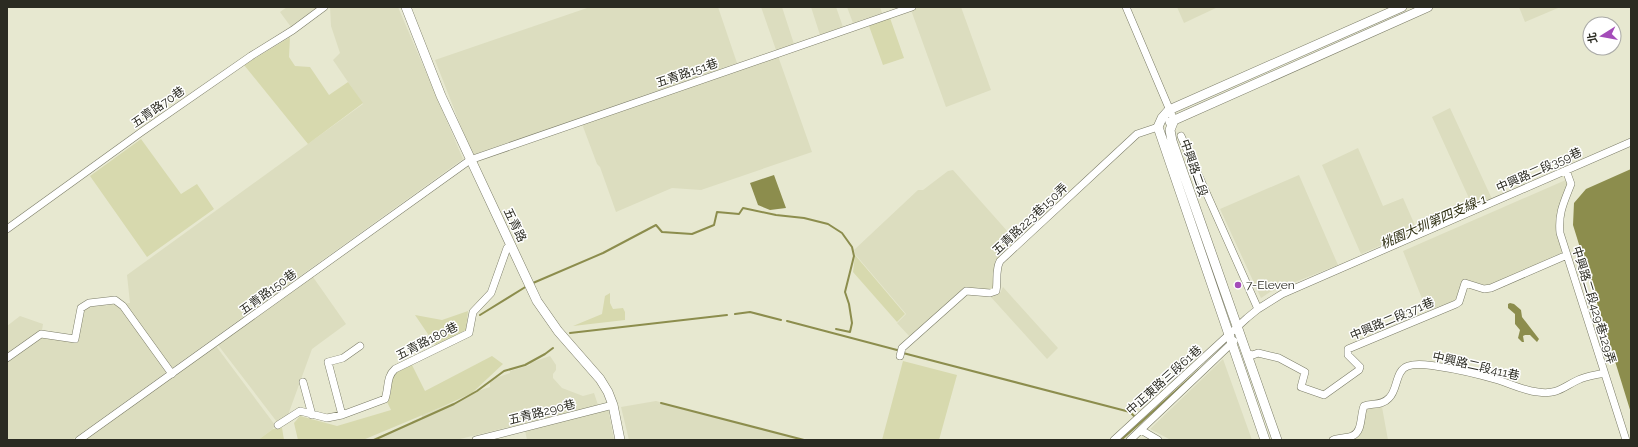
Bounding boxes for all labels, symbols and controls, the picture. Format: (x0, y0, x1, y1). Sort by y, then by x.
north arrow (1582, 16, 1622, 56)
text: 北 (1585, 31, 1600, 44)
street label: 五青路151巷 (654, 56, 720, 90)
street label: 五青路70巷 (129, 84, 187, 130)
street label: 中興路二段 (1178, 137, 1210, 199)
street label: 中興路二段359巷 (1494, 145, 1584, 195)
street label: 五青路223巷150弄 (989, 180, 1071, 258)
water label: 桃園大圳第四支線-1 (1378, 191, 1489, 252)
street label: 五青路 (501, 206, 529, 244)
street label: 中興路二段429巷129弄 (1569, 244, 1619, 366)
street label: 五青路150巷 (237, 267, 299, 317)
place label: 7-Eleven (1246, 278, 1295, 292)
marker: 7-Eleven (1233, 280, 1243, 290)
street label: 中興路二段371巷 (1348, 295, 1436, 343)
street label: 五青路180巷 (394, 319, 460, 363)
street label: 中正東路三段61巷 (1124, 343, 1204, 417)
street label: 中興路二段411巷 (1431, 349, 1521, 383)
street label: 五青路290巷 (507, 397, 577, 427)

